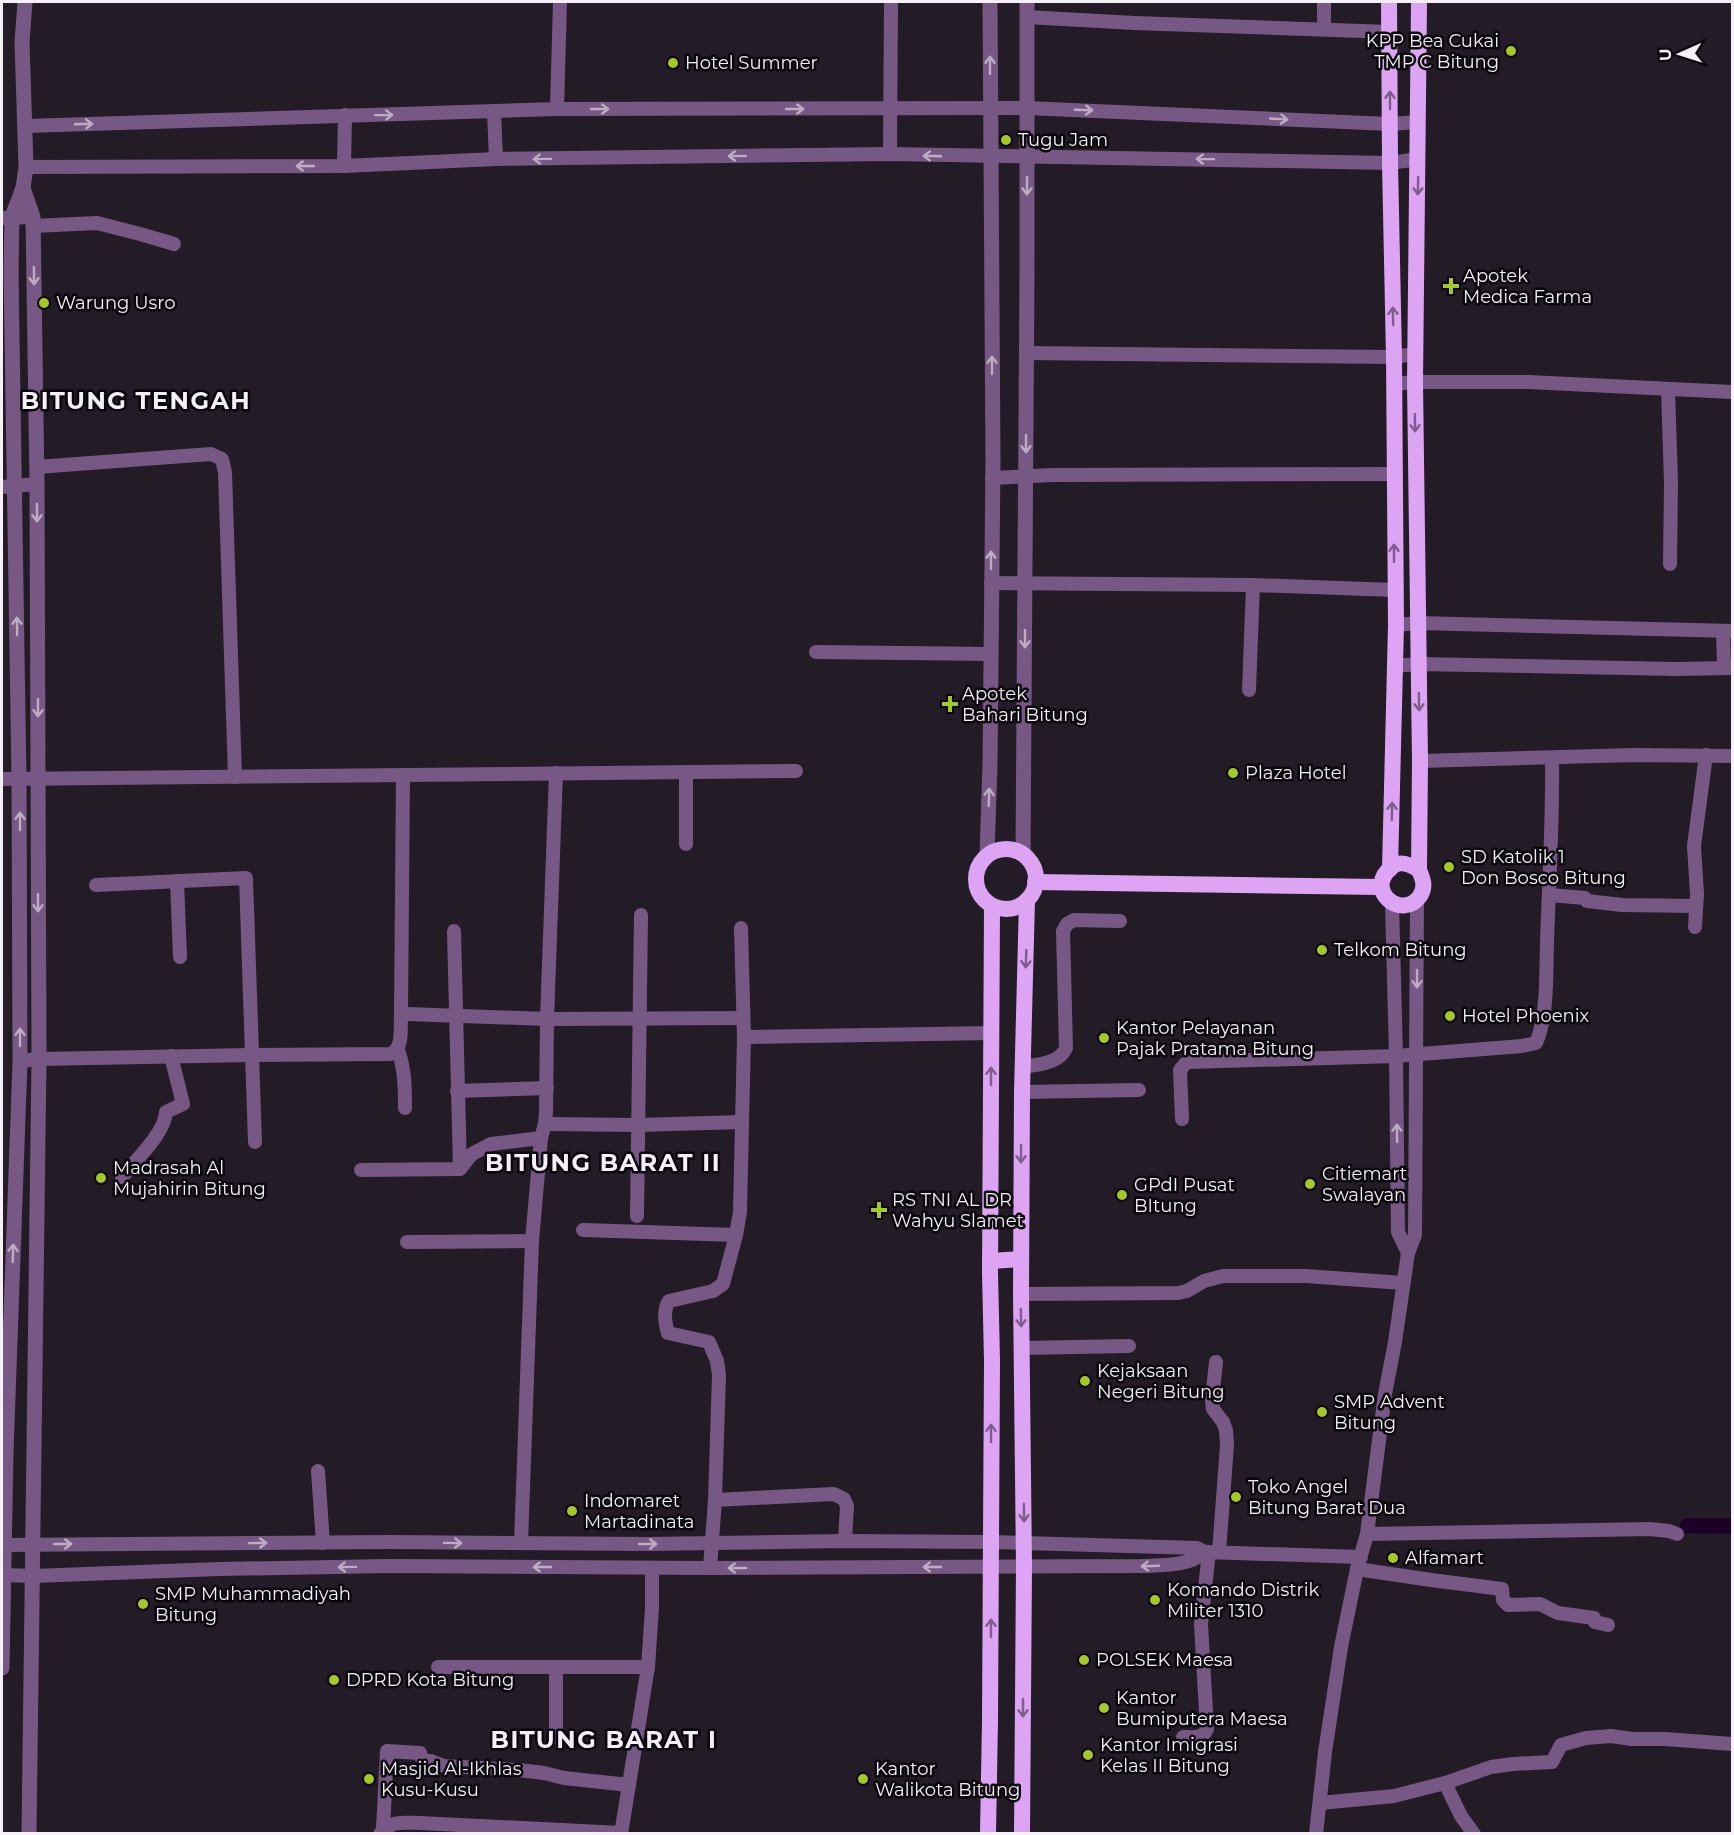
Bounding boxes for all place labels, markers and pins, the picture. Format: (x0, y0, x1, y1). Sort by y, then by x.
place label: KPP Bea Cukai TMP C Bitung (1366, 30, 1499, 73)
marker: KPP Bea Cukai TMP C Bitung (1504, 44, 1518, 58)
place label: Hotel Summer (685, 52, 818, 74)
marker: Hotel Summer (666, 56, 680, 70)
place label: Tugu Jam (1018, 129, 1108, 151)
marker: Tugu Jam (999, 133, 1013, 147)
place label: Apotek Medica Farma (1463, 265, 1592, 308)
marker: Apotek Medica Farma (1444, 279, 1458, 293)
place label: Warung Usro (56, 292, 175, 314)
marker: Warung Usro (37, 296, 51, 310)
place label: Apotek Bahari Bitung (962, 683, 1088, 726)
marker: Apotek Bahari Bitung (943, 697, 957, 711)
place label: Plaza Hotel (1245, 762, 1347, 784)
marker: Plaza Hotel (1226, 766, 1240, 780)
place label: SD Katolik 1 Don Bosco Bitung (1461, 846, 1626, 889)
marker: SD Katolik 1 Don Bosco Bitung (1442, 860, 1456, 874)
place label: Telkom Bitung (1334, 939, 1467, 961)
marker: Telkom Bitung (1315, 943, 1329, 957)
place label: Hotel Phoenix (1462, 1005, 1590, 1027)
marker: Hotel Phoenix (1443, 1009, 1457, 1023)
place label: Kantor Pelayanan Pajak Pratama Bitung (1116, 1017, 1314, 1060)
marker: Kantor Pelayanan Pajak Pratama Bitung (1097, 1031, 1111, 1045)
place label: Madrasah Al Mujahirin Bitung (113, 1157, 266, 1200)
place label: Citiemart Swalayan (1322, 1163, 1407, 1206)
marker: Madrasah Al Mujahirin Bitung (94, 1171, 108, 1185)
place label: GPdI Pusat BItung (1134, 1174, 1235, 1217)
marker: Citiemart Swalayan (1303, 1177, 1317, 1191)
marker: GPdI Pusat BItung (1115, 1188, 1129, 1202)
place label: RS TNI AL DR Wahyu Slamet (892, 1189, 1024, 1232)
marker: RS TNI AL DR Wahyu Slamet (870, 1201, 888, 1219)
place label: Kejaksaan Negeri Bitung (1097, 1360, 1225, 1403)
marker: Kejaksaan Negeri Bitung (1078, 1374, 1092, 1388)
place label: SMP Advent Bitung (1334, 1391, 1445, 1434)
marker: SMP Advent Bitung (1315, 1405, 1329, 1419)
place label: Toko Angel Bitung Barat Dua (1248, 1476, 1406, 1519)
place label: Indomaret Martadinata (584, 1490, 694, 1533)
marker: Toko Angel Bitung Barat Dua (1229, 1490, 1243, 1504)
marker: Indomaret Martadinata (565, 1504, 579, 1518)
place label: Alfamart (1405, 1547, 1484, 1569)
marker: Alfamart (1386, 1551, 1400, 1565)
place label: Komando Distrik Militer 1310 (1167, 1579, 1319, 1622)
place label: SMP Muhammadiyah Bitung (155, 1583, 351, 1626)
marker: Komando Distrik Militer 1310 (1148, 1593, 1162, 1607)
marker: SMP Muhammadiyah Bitung (136, 1597, 150, 1611)
place label: POLSEK Maesa (1096, 1649, 1233, 1671)
marker: POLSEK Maesa (1077, 1653, 1091, 1667)
place label: DPRD Kota Bitung (346, 1669, 514, 1691)
marker: DPRD Kota Bitung (327, 1673, 341, 1687)
place label: Kantor Bumiputera Maesa (1116, 1687, 1288, 1730)
marker: Kantor Bumiputera Maesa (1097, 1701, 1111, 1715)
place label: Kantor Imigrasi Kelas II Bitung (1100, 1734, 1238, 1777)
marker: Kantor Imigrasi Kelas II Bitung (1081, 1748, 1095, 1762)
place label: Masjid Al-Ikhlas Kusu-Kusu (381, 1758, 522, 1801)
place label: Kantor Walikota Bitung (875, 1758, 1020, 1801)
marker: Masjid Al-Ikhlas Kusu-Kusu (362, 1772, 376, 1786)
marker: Kantor Walikota Bitung (856, 1772, 870, 1786)

